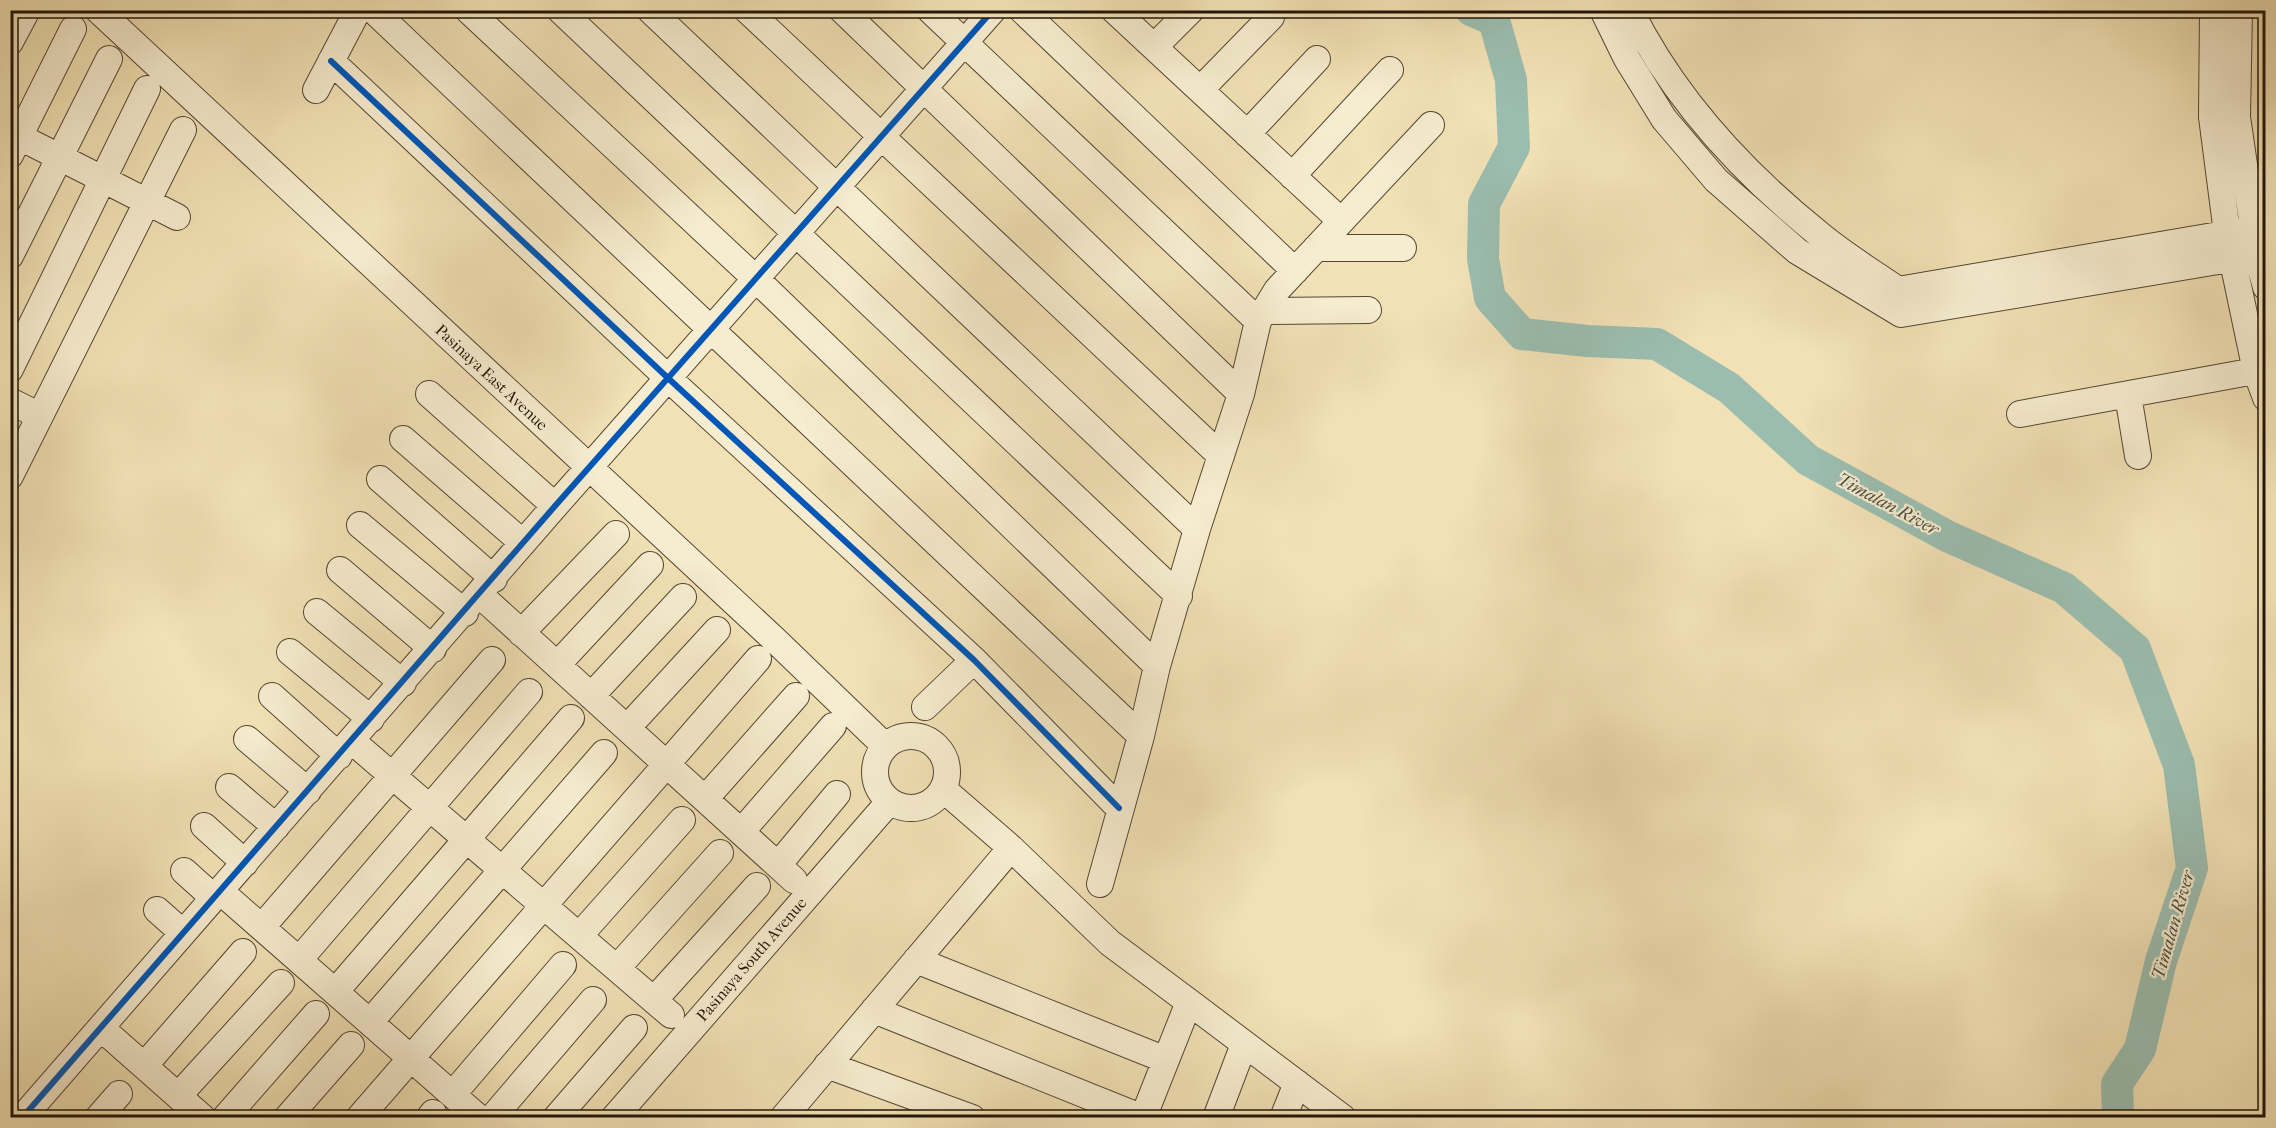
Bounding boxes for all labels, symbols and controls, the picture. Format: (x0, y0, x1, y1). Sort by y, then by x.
street label: Pasinaya East Avenue (431, 320, 552, 434)
water label: Timalan River (1833, 469, 1944, 541)
water label: Timalan River (2148, 867, 2200, 982)
street label: Pasinaya South Avenue (692, 893, 810, 1025)

